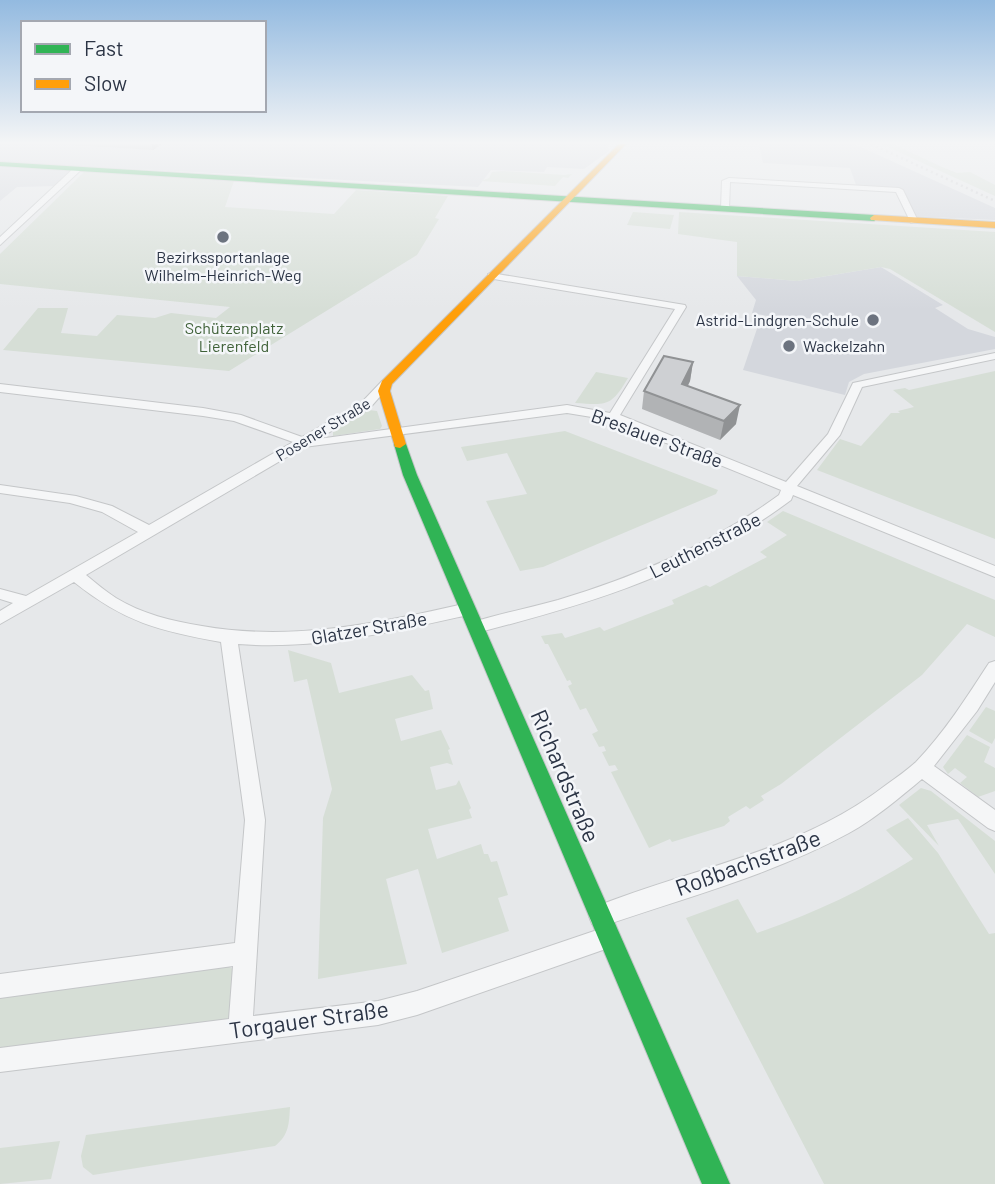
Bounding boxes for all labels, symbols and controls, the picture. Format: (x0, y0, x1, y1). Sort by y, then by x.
legend (21, 21, 266, 112)
text: Fast (84, 35, 124, 60)
text: Slow (84, 70, 127, 95)
marker: Bezirkssportanlage Wilhelm-Heinrich-Weg (215, 229, 231, 245)
place label: Bezirkssportanlage Wilhelm-Heinrich-Weg (144, 247, 302, 284)
place label: Astrid-Lindgren-Schule (696, 310, 859, 329)
marker: Astrid-Lindgren-Schule (865, 312, 881, 328)
park label: Schützenplatz Lierenfeld (185, 318, 283, 355)
place label: Wackelzahn (803, 336, 885, 355)
marker: Wackelzahn (781, 338, 797, 354)
street label: Posener Straße (272, 393, 373, 464)
street label: Breslauer Straße (588, 403, 726, 472)
street label: Leuthenstraße (645, 507, 764, 582)
street label: Glatzer Straße (309, 606, 429, 649)
street label: Richardstraße (525, 705, 606, 846)
street label: Roßbachstraße (671, 823, 824, 901)
street label: Torgauer Straße (227, 994, 390, 1044)

